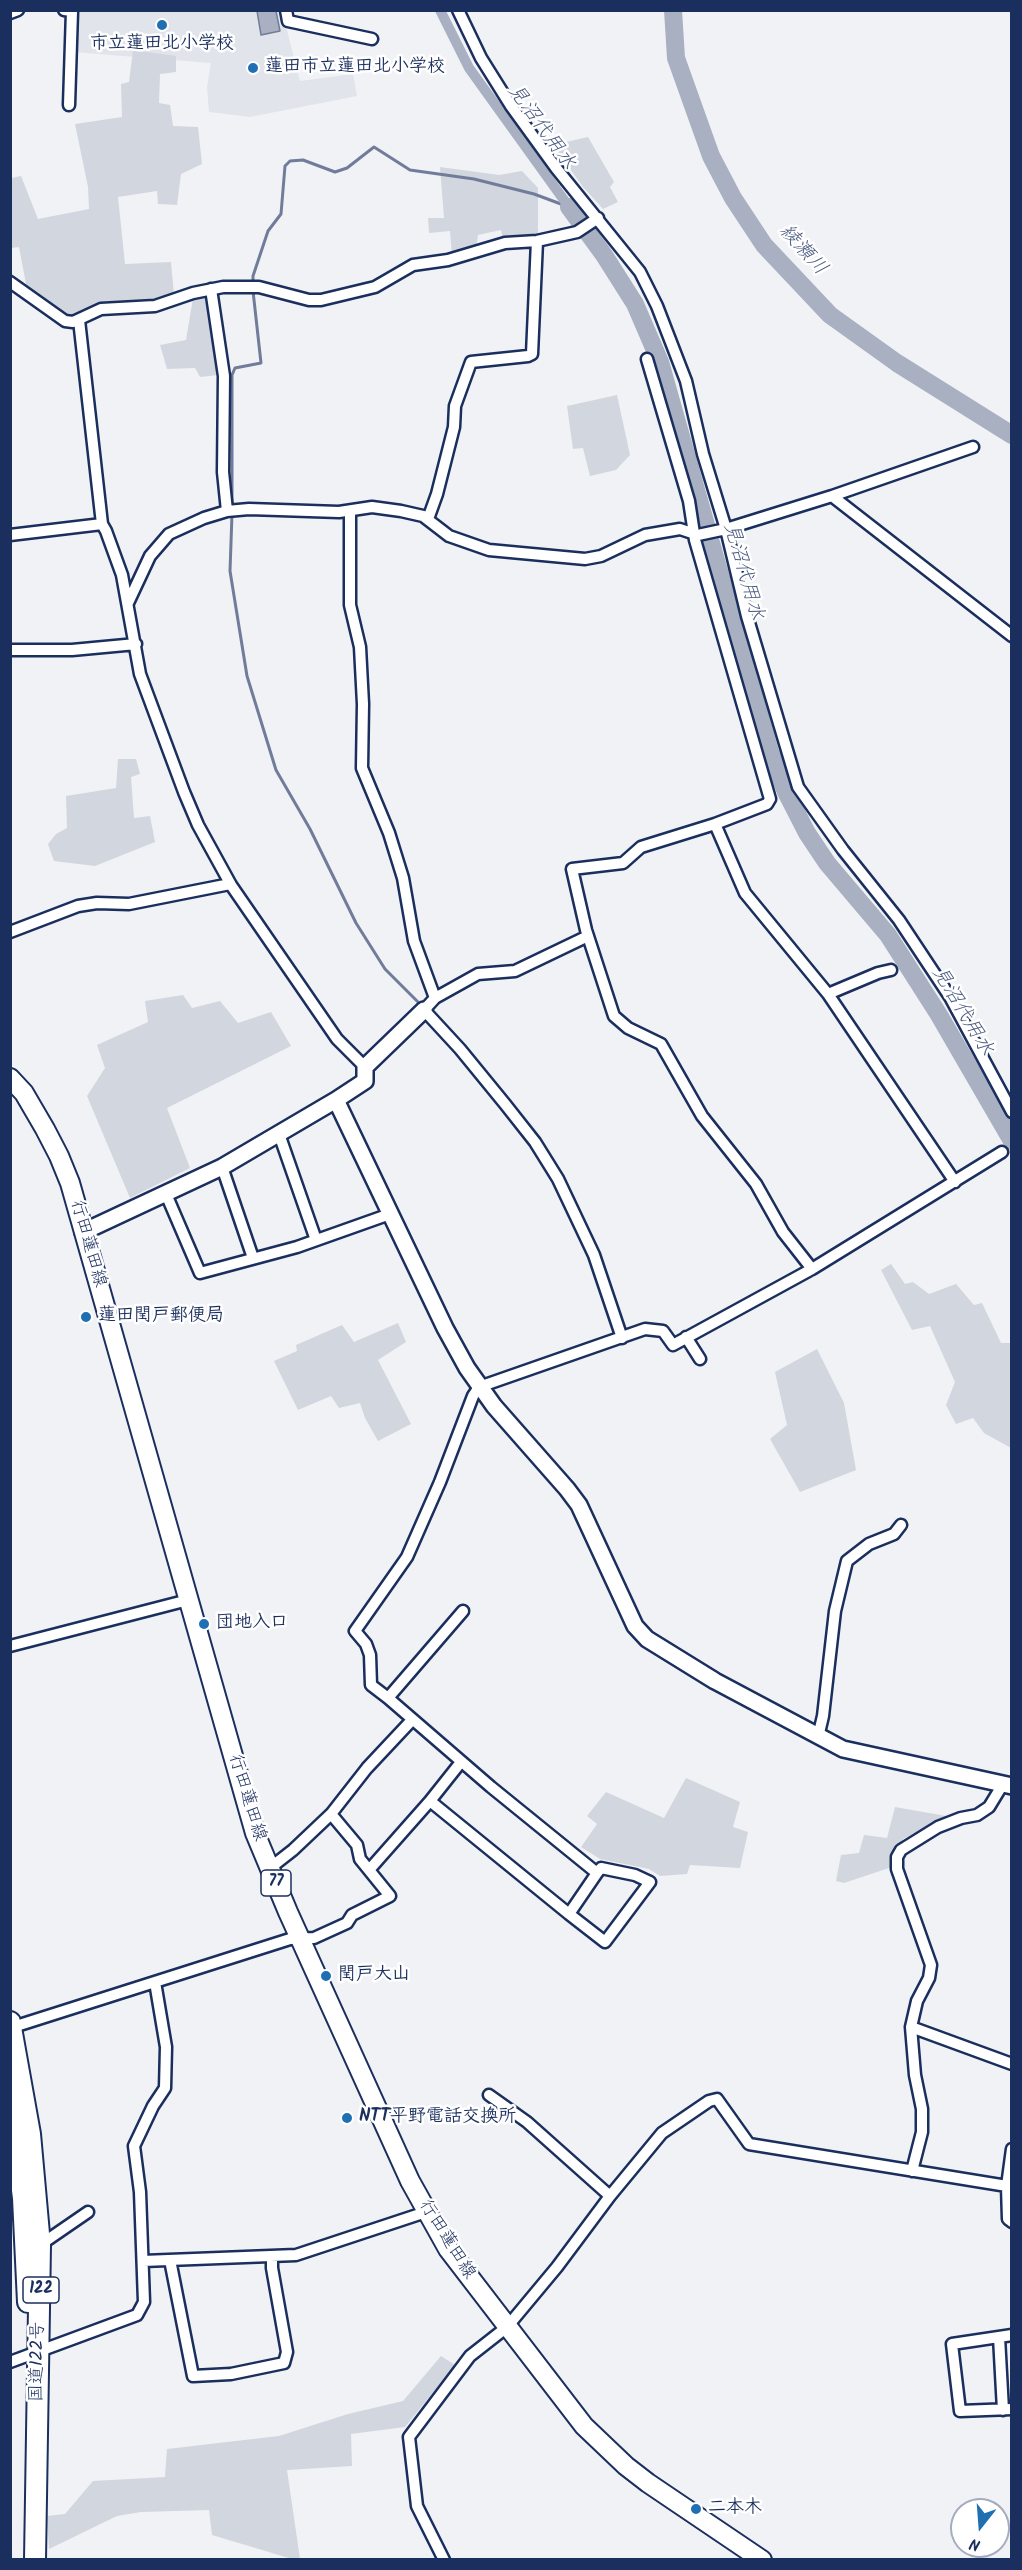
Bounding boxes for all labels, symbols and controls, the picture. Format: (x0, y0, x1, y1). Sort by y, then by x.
marker: 市立蓮田北小学校 (155, 18, 169, 32)
place label: 市立蓮田北小学校 (90, 34, 234, 56)
place label: 蓮田市立蓮田北小学校 (265, 57, 445, 79)
marker: 蓮田市立蓮田北小学校 (246, 61, 260, 75)
water label: 見沼代用水 (501, 80, 579, 176)
water label: 綾瀬川 (773, 221, 831, 281)
water label: 見沼代用水 (717, 521, 767, 623)
water label: 見沼代用水 (925, 963, 997, 1061)
street label: 行田蓮田線 (64, 1198, 110, 1290)
place label: 蓮田閏戸郵便局 (98, 1306, 224, 1328)
marker: 蓮田閏戸郵便局 (79, 1310, 93, 1324)
place label: 団地入口 (216, 1613, 288, 1635)
marker: 団地入口 (197, 1617, 211, 1631)
street label: 行田蓮田線 (223, 1752, 269, 1844)
road number: 77 (261, 1870, 291, 1896)
place label: 閏戸大山 (338, 1965, 410, 1987)
marker: 閏戸大山 (319, 1969, 333, 1983)
place label: NTT平野電話交換所 (359, 2107, 516, 2129)
marker: NTT平野電話交換所 (340, 2111, 354, 2125)
street label: 行田蓮田線 (413, 2196, 479, 2284)
road number: 122 (23, 2277, 59, 2303)
street label: 国道122号 (27, 2322, 51, 2402)
place label: 二本木 (708, 2498, 762, 2520)
north arrow (950, 2498, 1010, 2558)
marker: 二本木 (689, 2502, 703, 2516)
text: N (967, 2530, 984, 2557)

